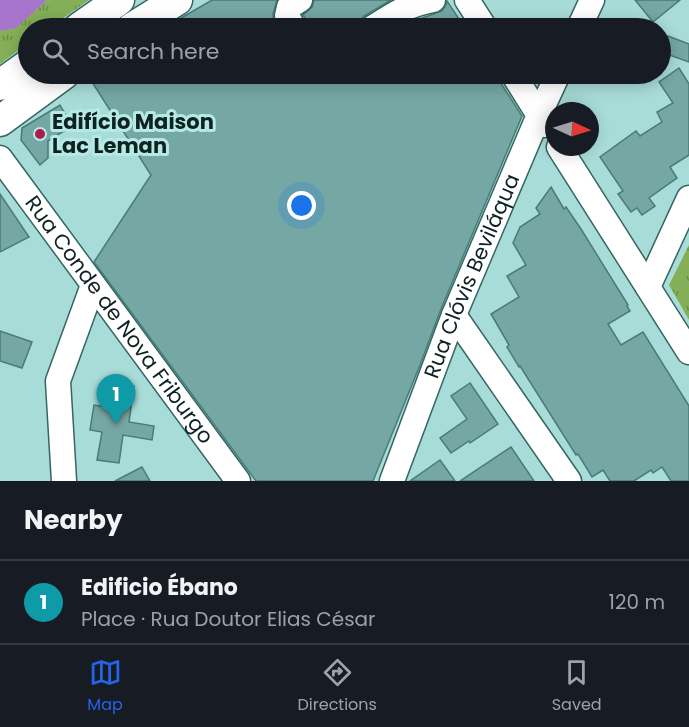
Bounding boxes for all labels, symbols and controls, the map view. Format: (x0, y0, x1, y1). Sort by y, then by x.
search box (18, 18, 671, 84)
icon: search (39, 35, 72, 68)
text: Search here (87, 36, 220, 67)
north arrow (545, 102, 599, 156)
place label: Edifício Maison Lac Leman (52, 107, 214, 160)
marker: Edifício Maison Lac Leman (33, 127, 47, 141)
street label: Rua Clóvis Beviláqua (417, 169, 526, 382)
street label: Rua Conde de Nova Friburgo (19, 190, 221, 449)
your location (287, 191, 316, 220)
pin: 1 (96, 374, 136, 424)
text: Nearby (24, 502, 122, 538)
text: Edificio Ébano (81, 572, 238, 603)
text: 1 (40, 588, 47, 616)
text: 120 m (609, 588, 665, 616)
text: Place · Rua Doutor Elias César (81, 605, 376, 633)
tab: Map (87, 656, 123, 717)
tab: Directions (298, 656, 377, 717)
tab: Saved (552, 656, 602, 717)

